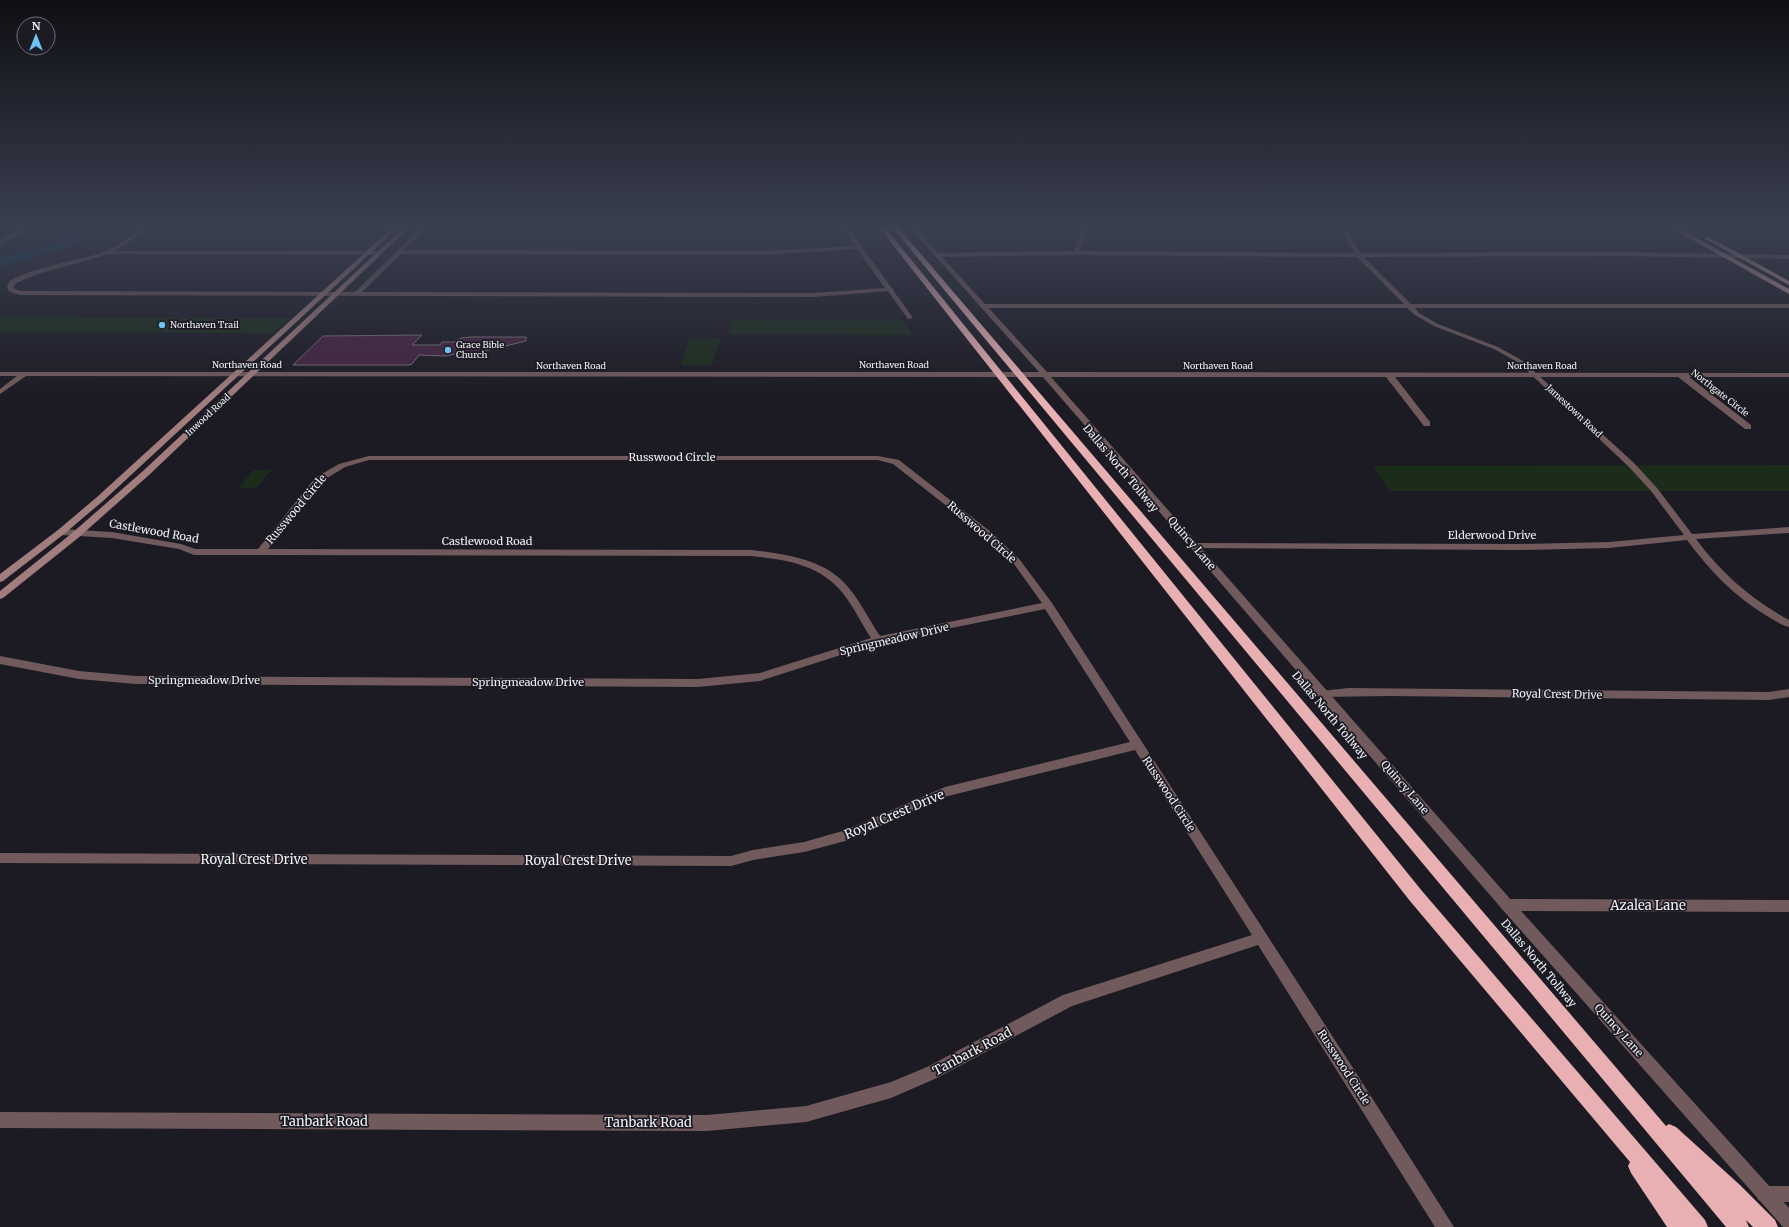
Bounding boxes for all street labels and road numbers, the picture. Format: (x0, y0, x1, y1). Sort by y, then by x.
street label: Northaven Road (212, 359, 283, 370)
street label: Northaven Road (859, 359, 930, 370)
street label: Northaven Road (536, 360, 607, 371)
street label: Northaven Road (1183, 360, 1254, 371)
street label: Northaven Road (1507, 360, 1578, 371)
street label: Northgate Circle (1689, 367, 1752, 419)
street label: Jamestown Road (1543, 381, 1605, 440)
street label: Inwood Road (183, 391, 233, 438)
street label: Dallas North Tollway (1080, 421, 1162, 515)
street label: Russwood Circle (629, 450, 716, 464)
street label: Russwood Circle (263, 471, 329, 547)
street label: Russwood Circle (945, 498, 1020, 566)
street label: Quincy Lane (1165, 513, 1219, 573)
street label: Castlewood Road (108, 516, 200, 546)
street label: Elderwood Drive (1448, 528, 1537, 542)
street label: Castlewood Road (442, 534, 533, 548)
street label: Springmeadow Drive (838, 620, 950, 658)
street label: Dallas North Tollway (1289, 668, 1371, 762)
street label: Springmeadow Drive (148, 673, 260, 687)
street label: Springmeadow Drive (472, 675, 584, 689)
street label: Royal Crest Drive (1512, 686, 1603, 702)
street label: Russwood Circle (1139, 754, 1199, 834)
street label: Quincy Lane (1378, 757, 1432, 817)
street label: Royal Crest Drive (842, 786, 947, 843)
street label: Royal Crest Drive (200, 851, 308, 868)
street label: Royal Crest Drive (524, 852, 632, 869)
street label: Azalea Lane (1609, 897, 1686, 914)
street label: Dallas North Tollway (1498, 916, 1580, 1010)
street label: Quincy Lane (1592, 1001, 1647, 1060)
street label: Tanbark Road (930, 1023, 1015, 1080)
street label: Russwood Circle (1314, 1027, 1374, 1107)
street label: Tanbark Road (280, 1113, 368, 1130)
street label: Tanbark Road (604, 1114, 692, 1131)

